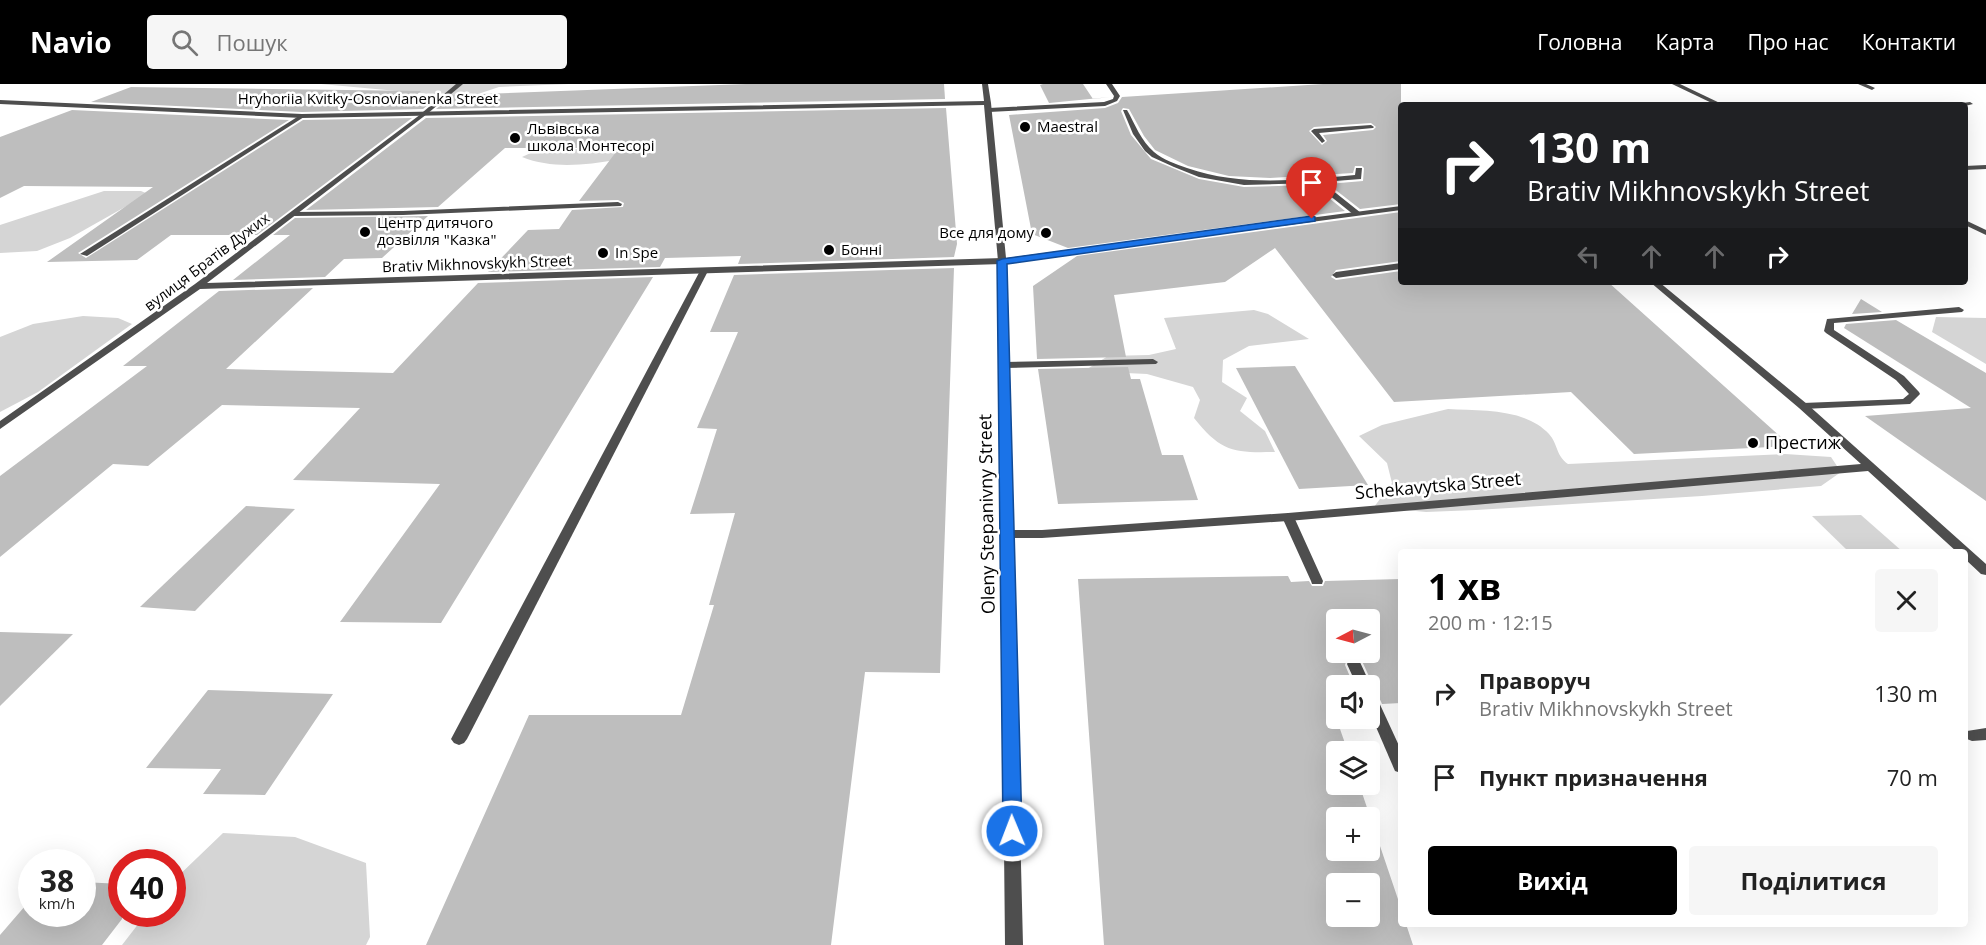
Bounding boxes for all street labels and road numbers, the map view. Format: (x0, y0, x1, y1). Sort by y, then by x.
street label: Hryhoriia Kvitky-Osnovianenka Street (238, 88, 498, 108)
street label: вулиця Братів Дужих (140, 207, 273, 315)
street label: Brativ Mikhnovskykh Street (382, 250, 572, 276)
street label: Oleny Stepanivny Street (972, 414, 1000, 614)
street label: Schekavytska Street (1354, 466, 1522, 504)

